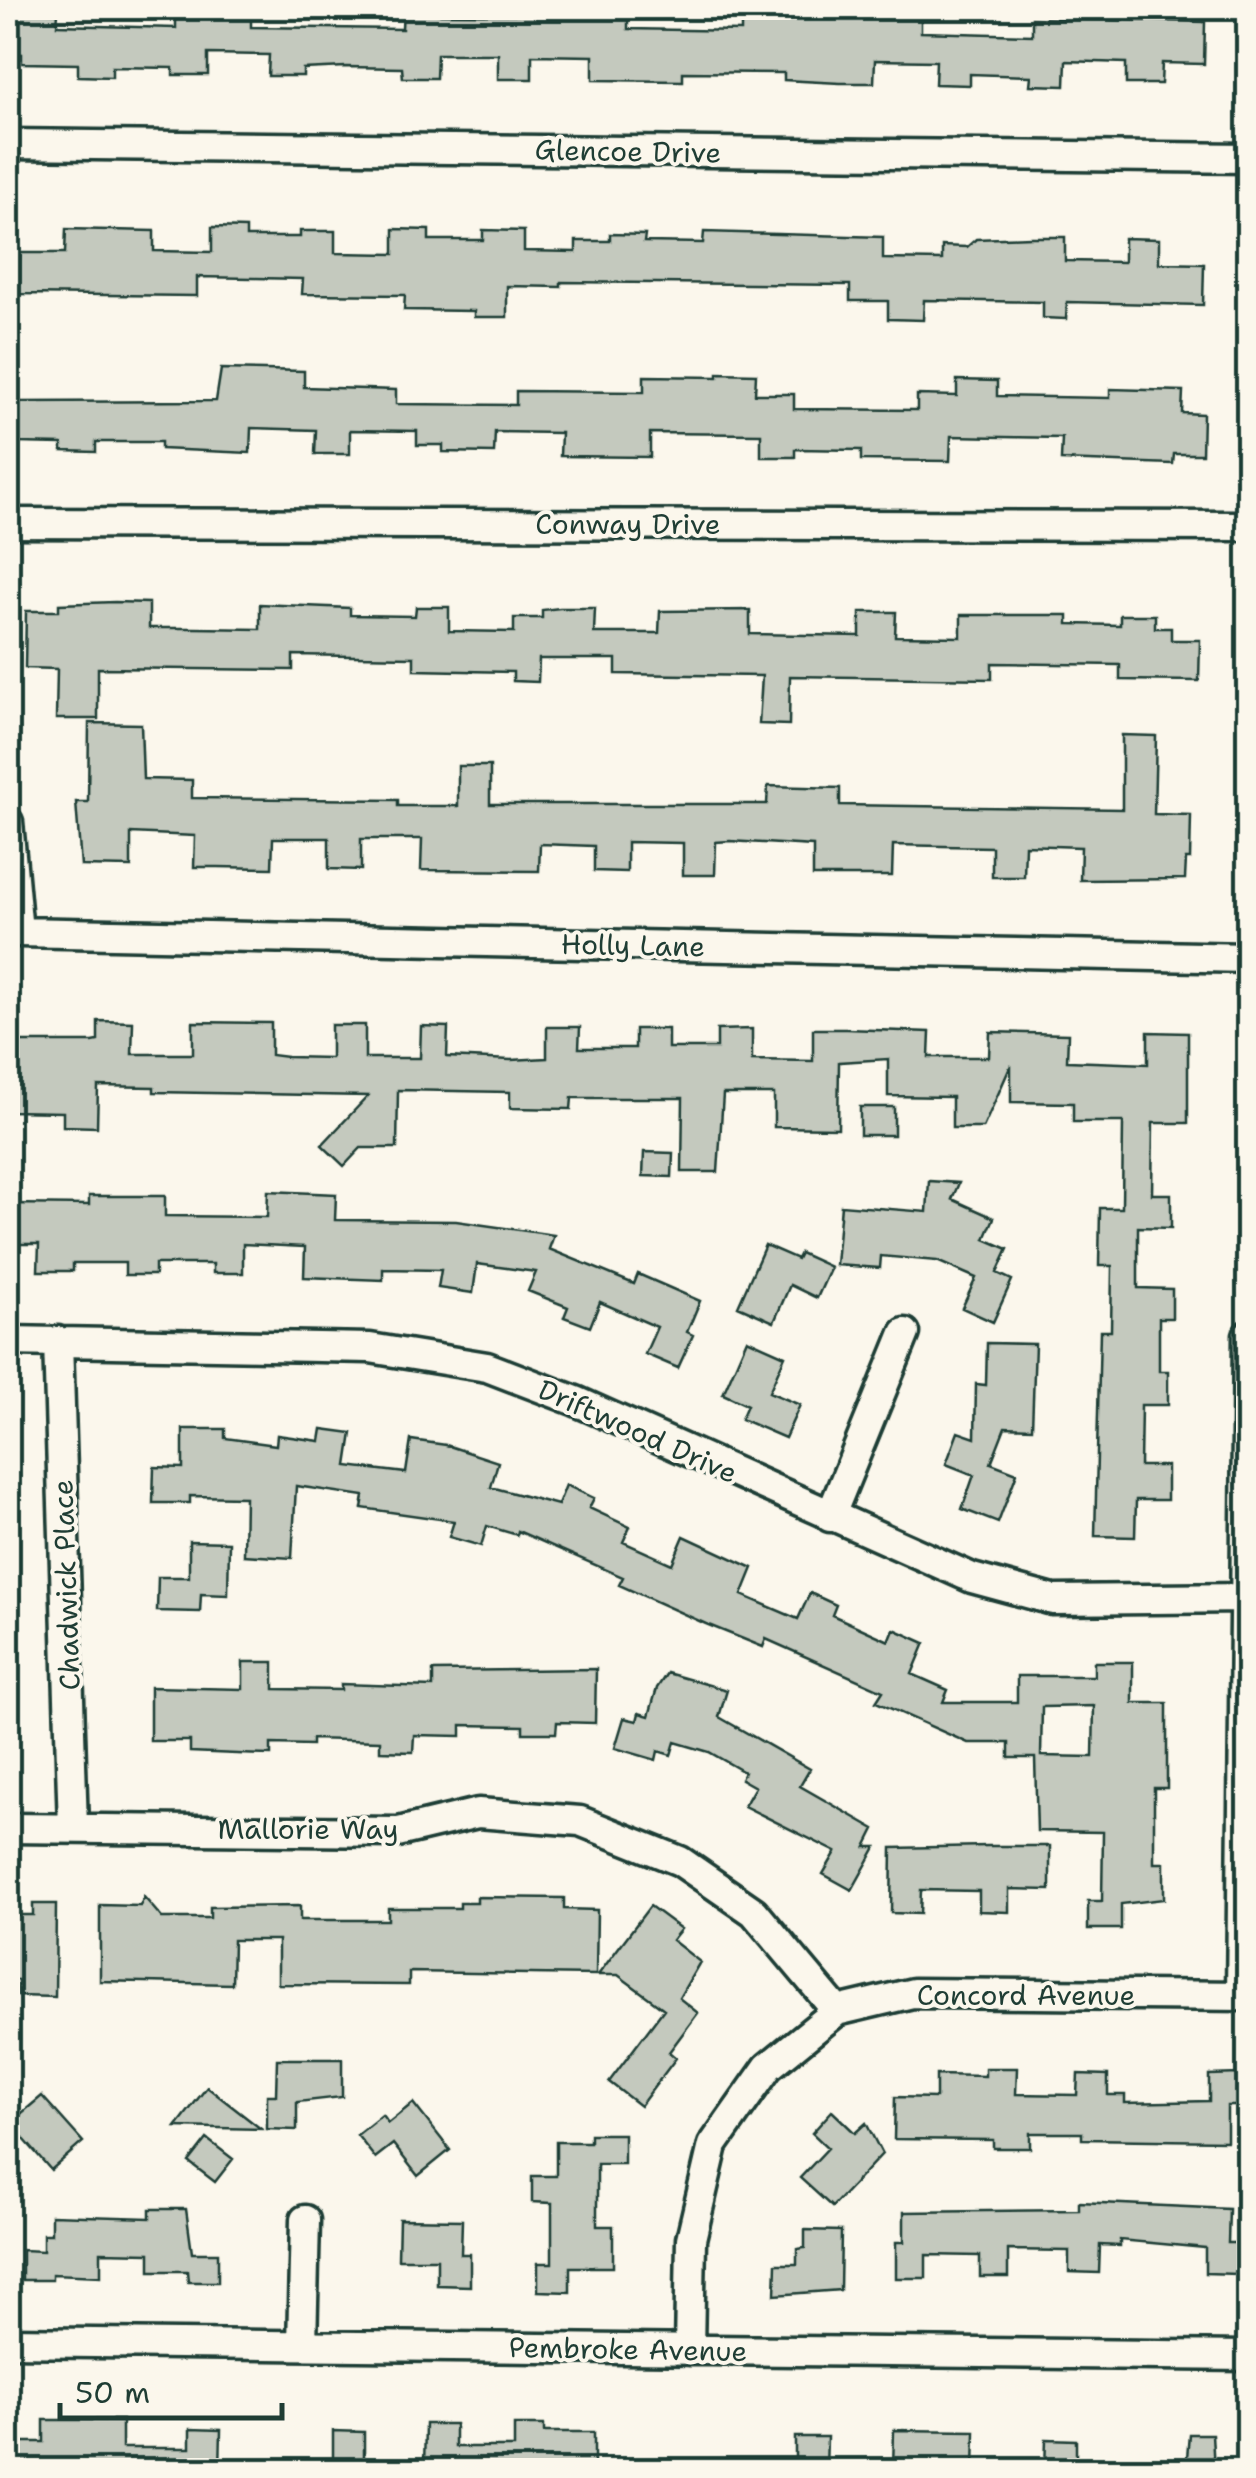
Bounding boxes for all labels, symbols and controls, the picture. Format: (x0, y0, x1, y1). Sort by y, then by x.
street label: Glencoe Drive (534, 130, 722, 172)
street label: Conway Drive (535, 505, 721, 543)
street label: Holly Lane (561, 925, 705, 965)
street label: Driftwood Drive (532, 1370, 744, 1492)
street label: Chadwick Place (43, 1479, 89, 1691)
street label: Mallorie Way (217, 1810, 399, 1848)
street label: Concord Avenue (917, 1976, 1135, 2014)
street label: Pembroke Avenue (508, 2328, 748, 2370)
scale bar (60, 2358, 282, 2420)
text: 50 m (75, 2372, 150, 2413)

